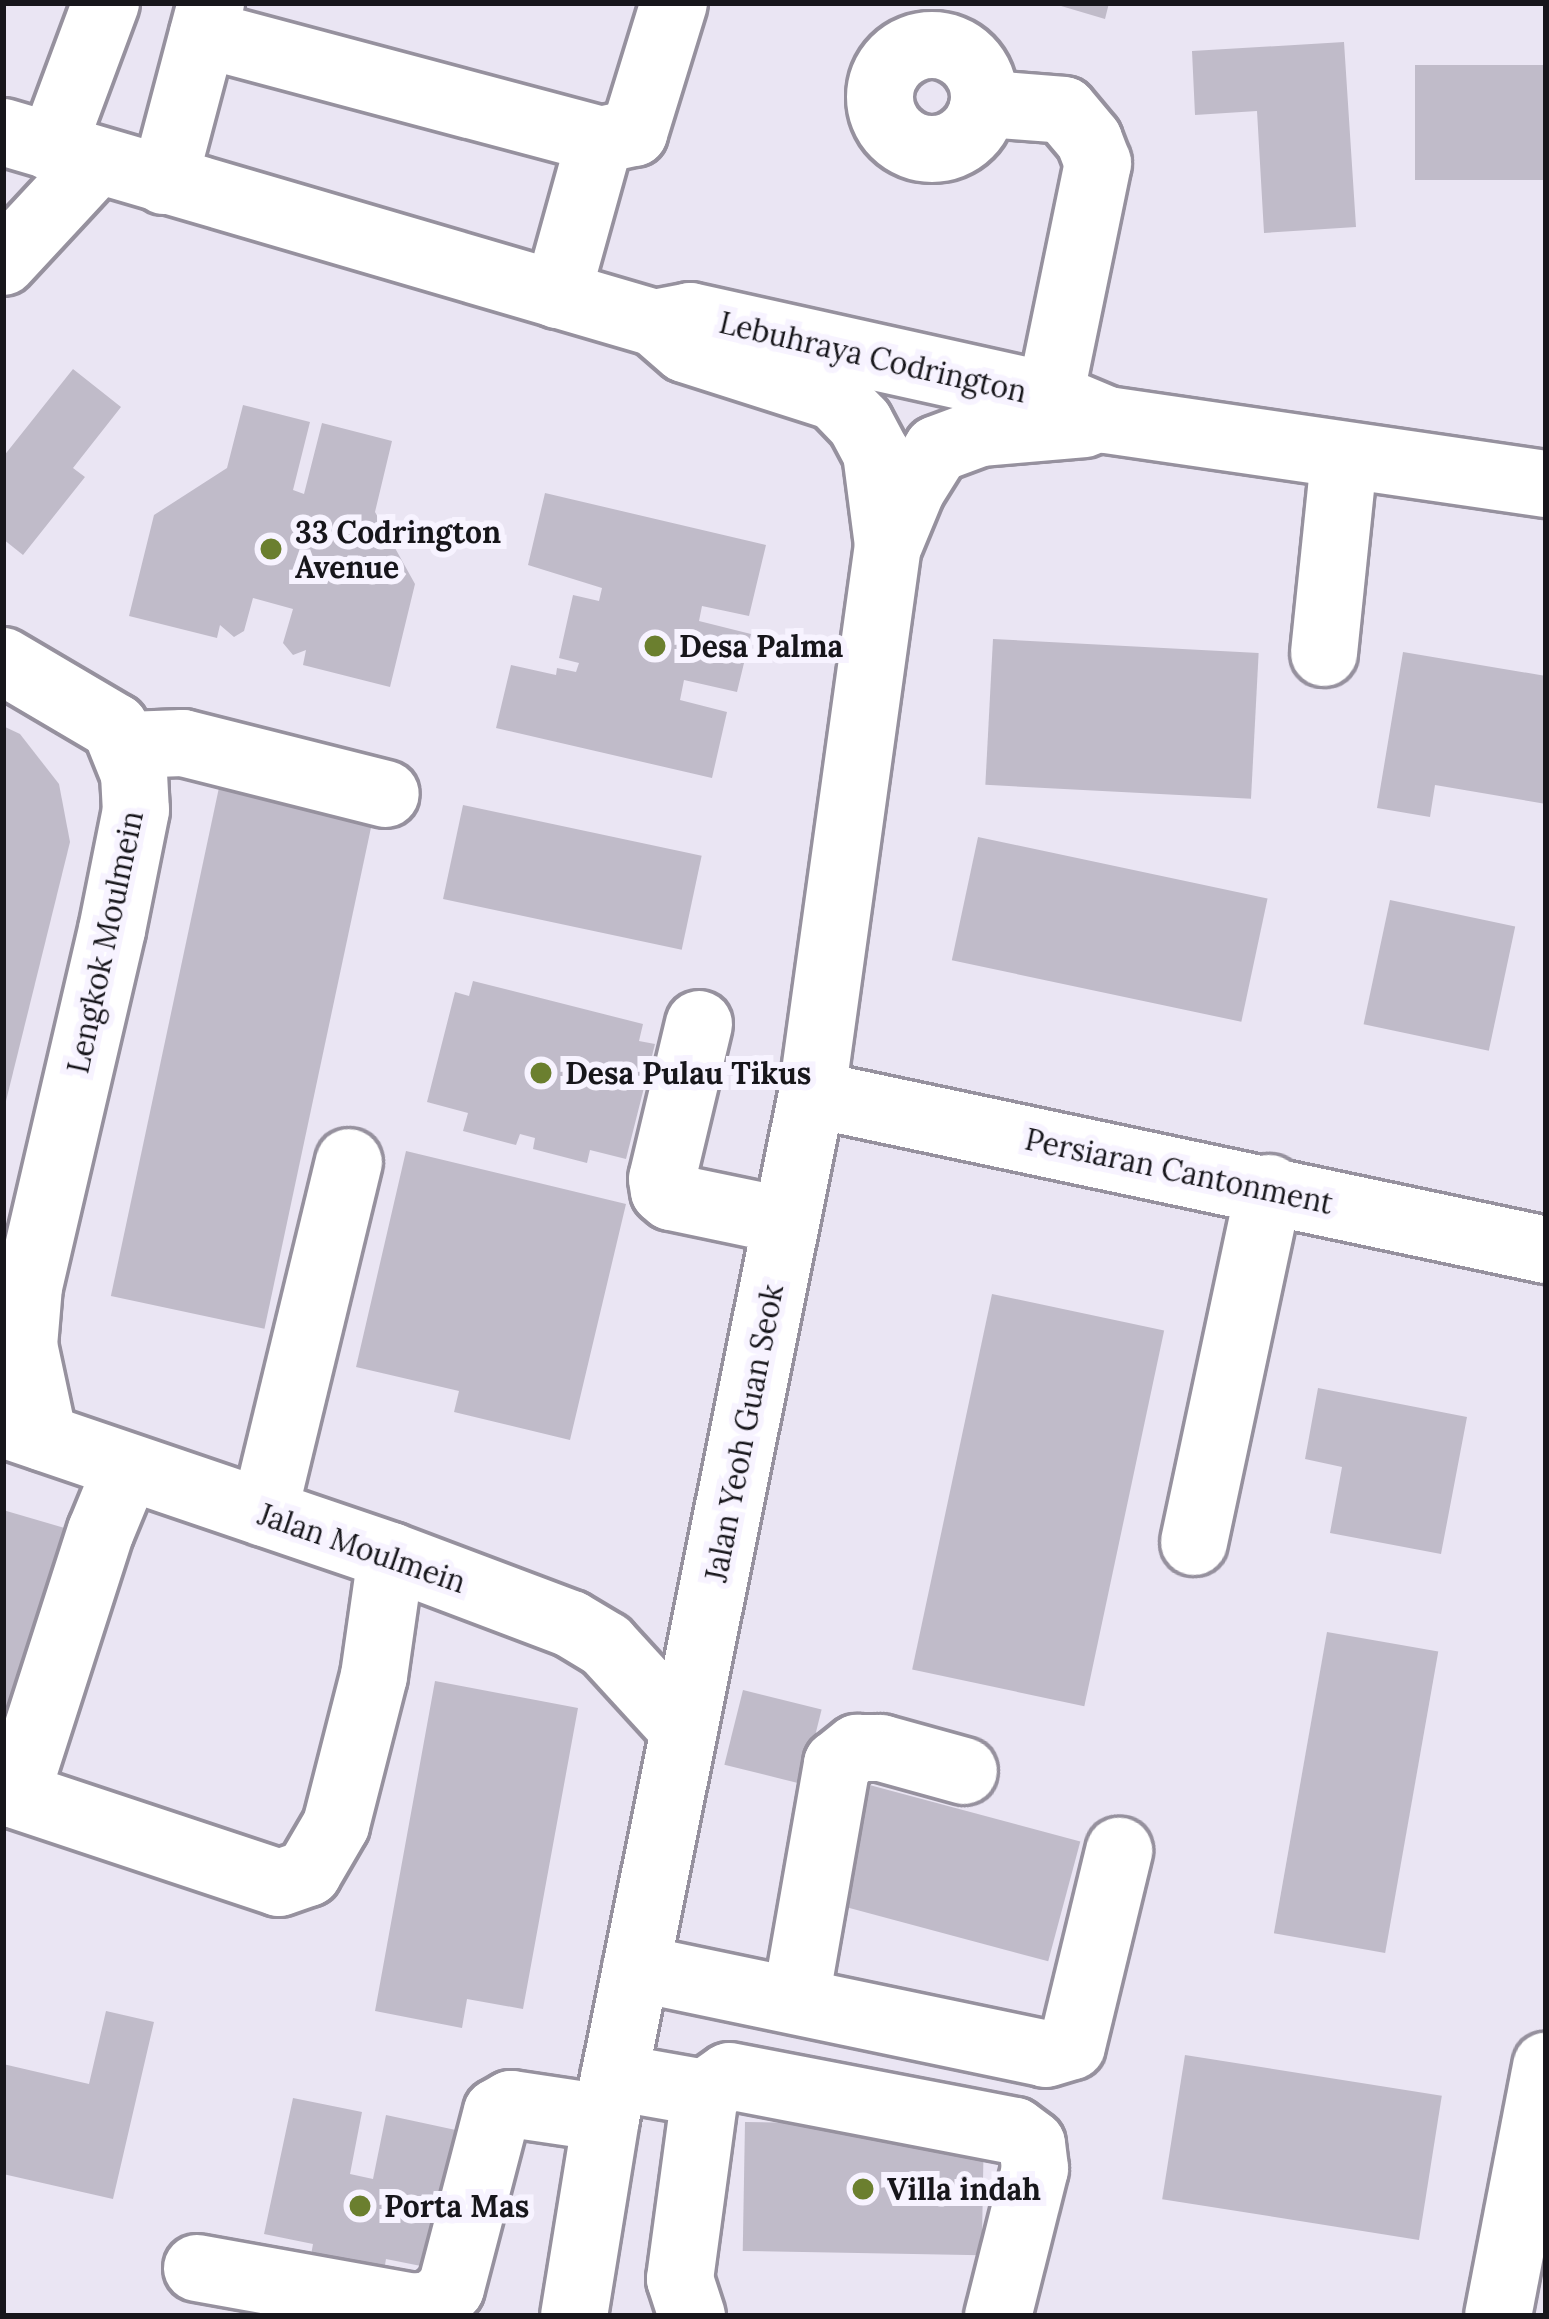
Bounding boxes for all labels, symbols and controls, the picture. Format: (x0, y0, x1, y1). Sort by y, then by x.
street label: Lebuhraya Codrington (716, 304, 1030, 410)
place label: 33 Codrington Avenue (295, 514, 501, 584)
marker: 33 Codrington Avenue (258, 536, 284, 562)
place label: Desa Palma (679, 628, 843, 664)
marker: Desa Palma (642, 633, 668, 659)
street label: Lengkok Moulmein (60, 808, 150, 1076)
place label: Desa Pulau Tikus (565, 1055, 811, 1091)
marker: Desa Pulau Tikus (528, 1060, 554, 1086)
street label: Persiaran Cantonment (1022, 1121, 1336, 1221)
street label: Jalan Yeoh Guan Seok (698, 1281, 790, 1585)
street label: Jalan Moulmein (254, 1496, 470, 1600)
place label: Villa indah (887, 2171, 1041, 2207)
marker: Villa indah (850, 2176, 876, 2202)
place label: Porta Mas (384, 2188, 529, 2224)
marker: Porta Mas (347, 2193, 373, 2219)

